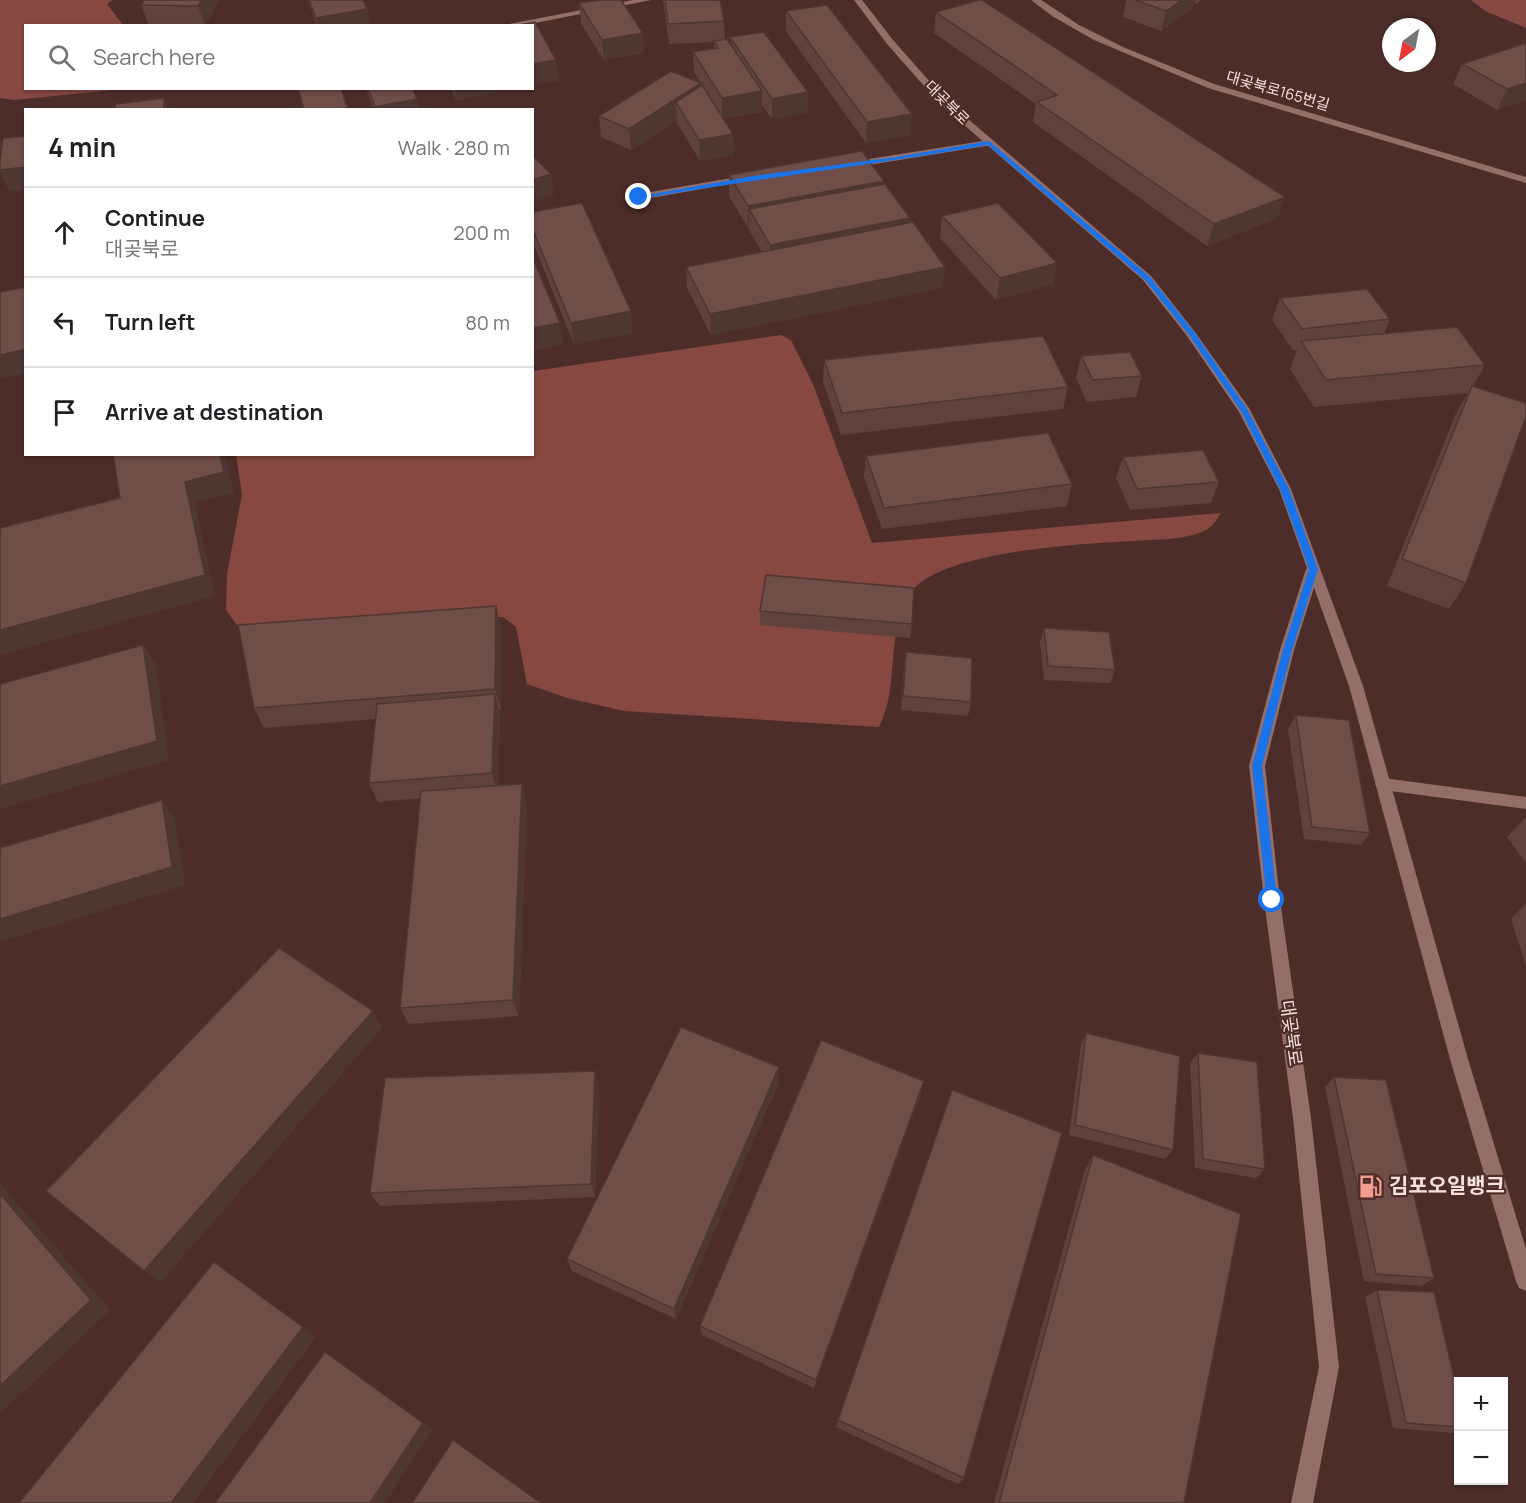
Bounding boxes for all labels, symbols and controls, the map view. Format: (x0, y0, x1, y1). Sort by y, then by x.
north arrow (1382, 18, 1436, 72)
search box (24, 24, 534, 90)
icon: search (45, 41, 78, 74)
text: Search here (93, 42, 215, 72)
street label: 대곶북로165번길 (1224, 66, 1332, 115)
street label: 대곶북로 (920, 76, 974, 130)
text: 4 min (48, 129, 116, 165)
text: Walk · 280 m (398, 134, 510, 161)
route end (625, 183, 651, 209)
text: Continue (105, 203, 205, 233)
icon: ahead (48, 216, 81, 249)
text: 200 m (453, 219, 510, 246)
text: 대곶북로 (105, 235, 179, 262)
icon: left (48, 306, 81, 339)
text: Turn left (105, 307, 195, 337)
text: 80 m (465, 309, 510, 336)
icon: arrive (48, 396, 81, 429)
text: Arrive at destination (105, 397, 323, 427)
route start (1258, 886, 1284, 912)
street label: 대곶북로 (1275, 998, 1308, 1067)
place label: 김포오일뱅크 (1389, 1171, 1505, 1199)
fuel station icon: 김포오일뱅크 (1358, 1173, 1384, 1199)
map controls (1454, 1377, 1508, 1485)
button: + (1454, 1377, 1508, 1431)
button: − (1454, 1431, 1508, 1485)

